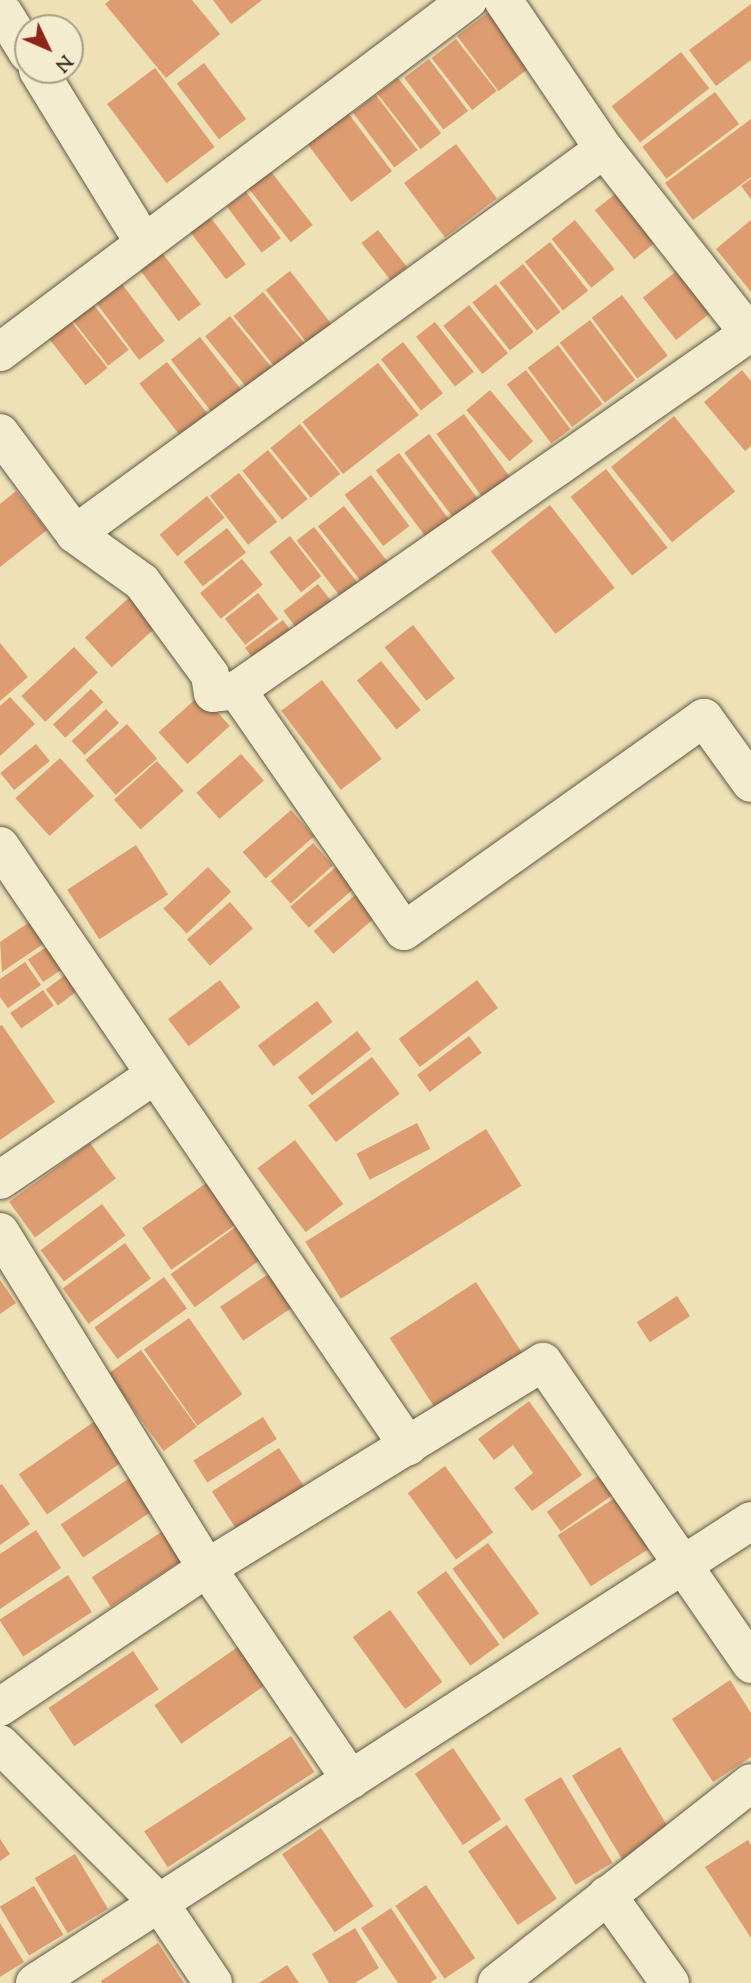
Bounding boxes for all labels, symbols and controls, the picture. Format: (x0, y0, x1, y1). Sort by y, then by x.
north arrow (14, 14, 84, 84)
text: N (48, 48, 78, 77)

